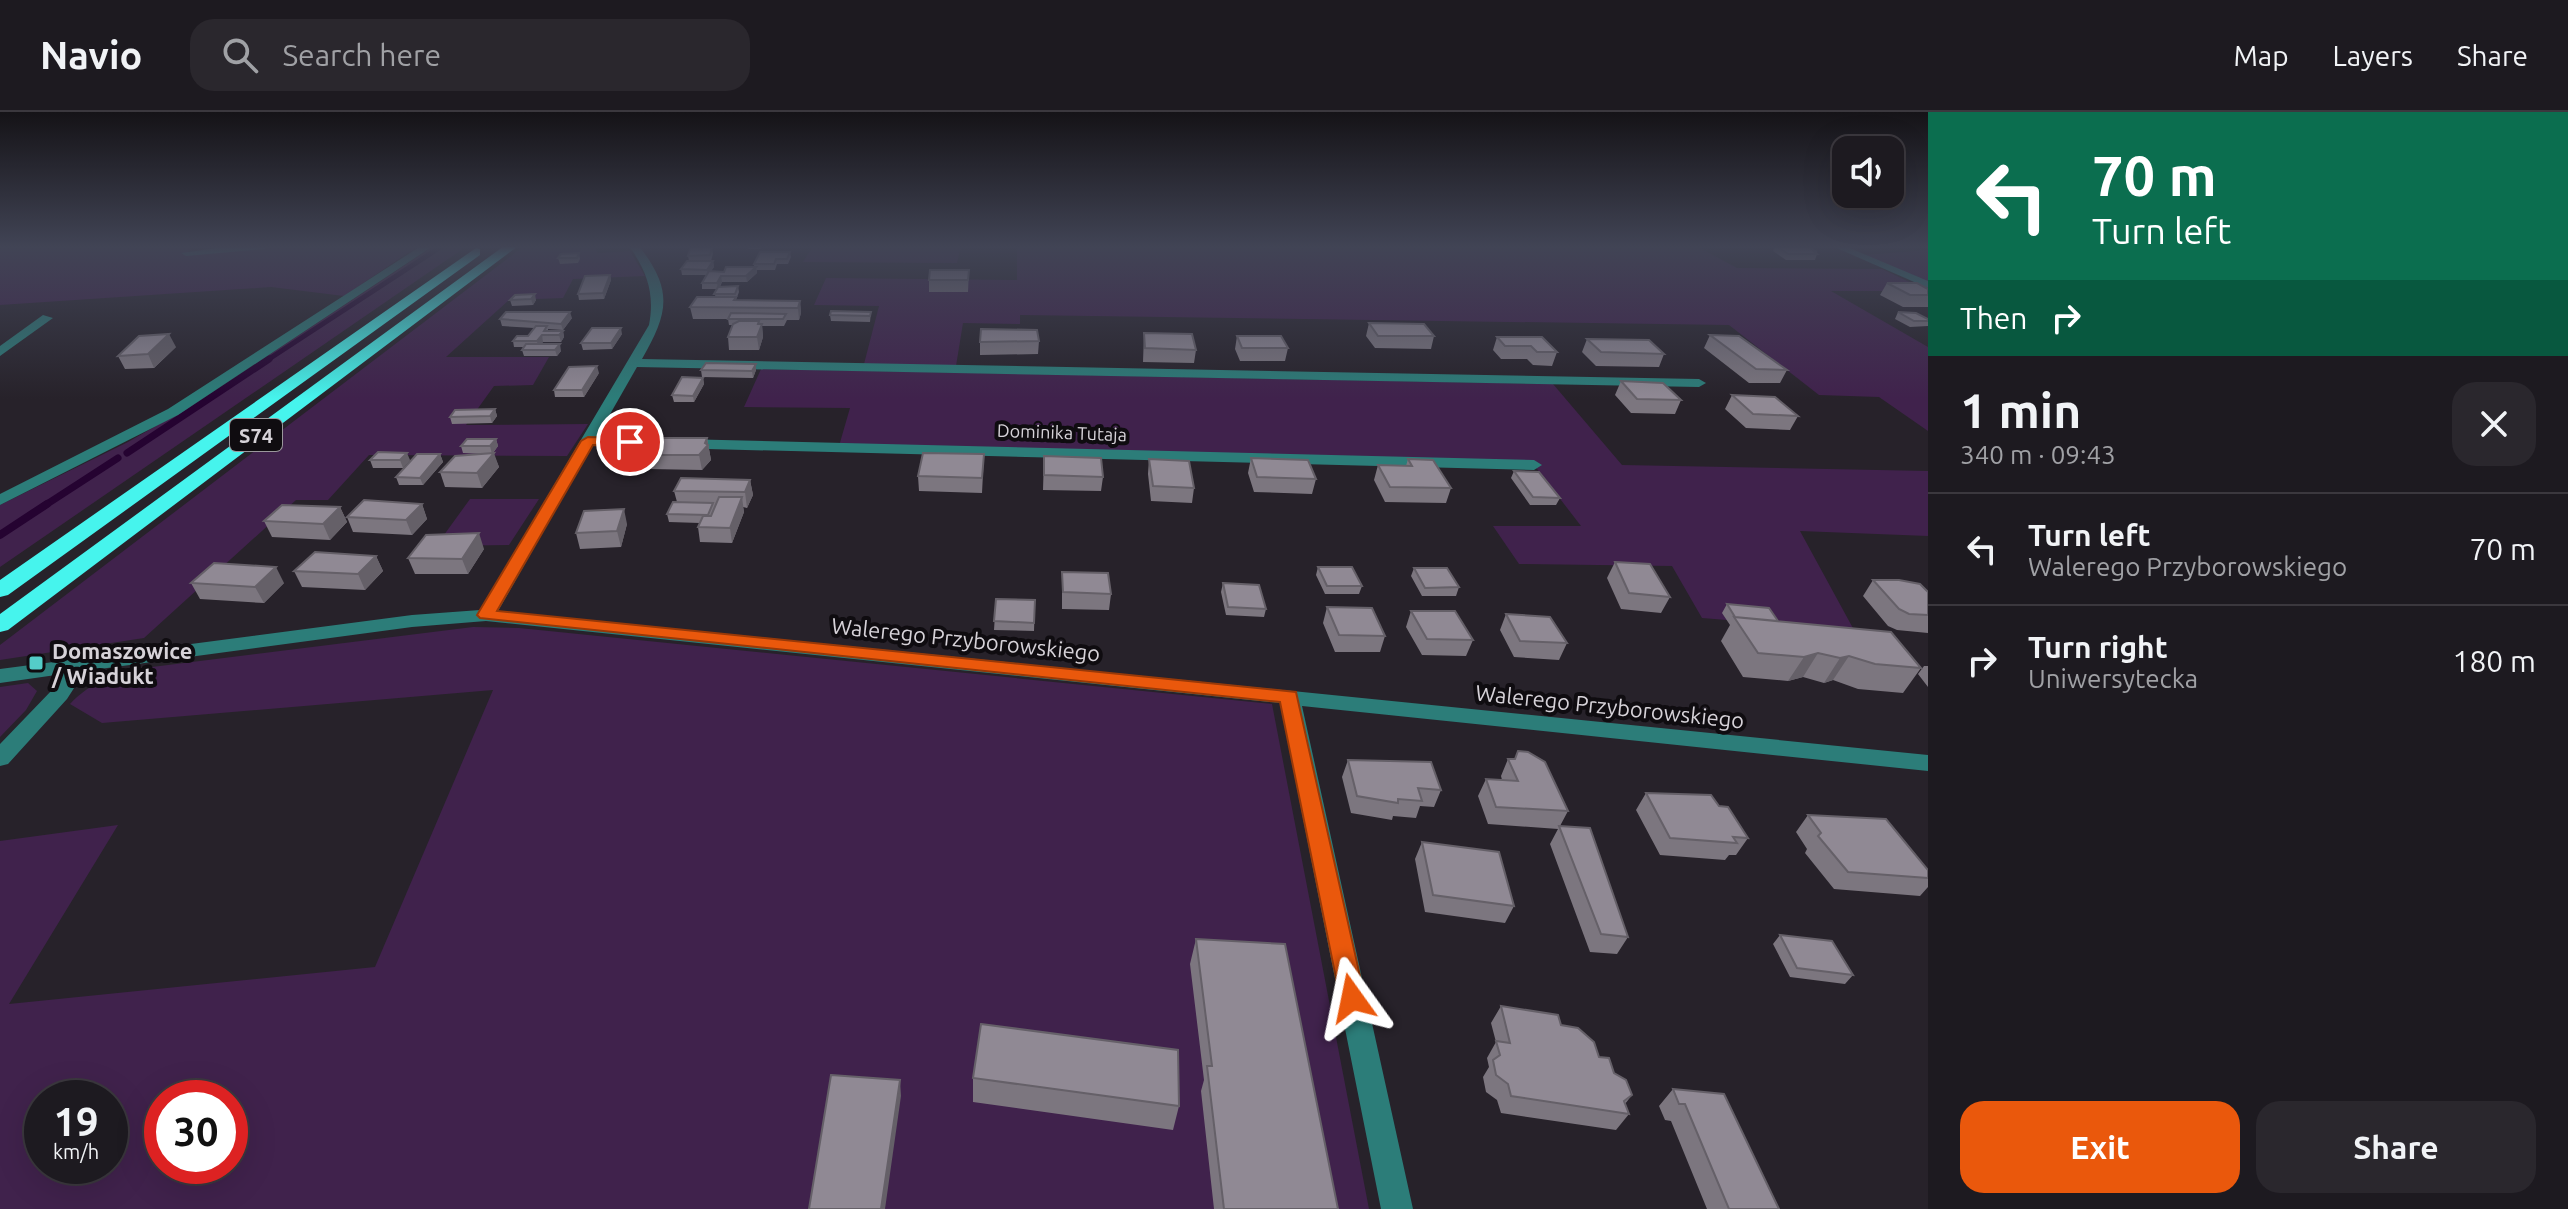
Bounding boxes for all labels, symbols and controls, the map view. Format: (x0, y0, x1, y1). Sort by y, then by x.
search box (190, 19, 750, 91)
icon: search (218, 33, 262, 77)
text: Navio (40, 34, 142, 76)
text: Search here (282, 38, 441, 72)
text: Map (2233, 40, 2289, 71)
text: Layers (2333, 40, 2413, 71)
text: Share (2457, 40, 2528, 71)
map controls (1832, 136, 1904, 208)
button: sound (1832, 136, 1904, 208)
icon: left (1960, 144, 2064, 248)
text: 70 m (2092, 144, 2217, 207)
text: Turn left (2092, 210, 2231, 251)
icon: right (2044, 296, 2088, 340)
text: Then (1960, 301, 2028, 335)
button: close (2452, 382, 2536, 466)
text: 1 min (1960, 383, 2081, 437)
pin (596, 408, 664, 476)
road number: S74 (230, 419, 282, 451)
icon: arrive (608, 420, 652, 464)
street label: Dominika Tutaja (997, 420, 1127, 444)
text: 340 m · 09:43 (1960, 440, 2116, 469)
text: Turn left (2028, 518, 2150, 552)
icon: left (1960, 527, 2004, 571)
text: 70 m (2469, 532, 2536, 566)
text: Walerego Przyborowskiego (2028, 552, 2347, 581)
street label: Walerego Przyborowskiego (830, 612, 1102, 666)
text: Turn right (2028, 630, 2168, 664)
place label: Domaszowice / Wiadukt (51, 638, 192, 688)
icon: right (1960, 639, 2004, 683)
text: 180 m (2452, 644, 2536, 678)
marker: Domaszowice / Wiadukt (27, 654, 45, 672)
text: Uniwersytecka (2028, 664, 2198, 693)
street label: Walerego Przyborowskiego (1474, 679, 1746, 733)
position arrow (1310, 956, 1394, 1040)
speed limit sign: 30 (144, 1080, 248, 1184)
text: 19 (53, 1099, 99, 1144)
button: Exit (1960, 1101, 2240, 1193)
button: Share (2256, 1101, 2536, 1193)
text: km/h (53, 1140, 99, 1163)

